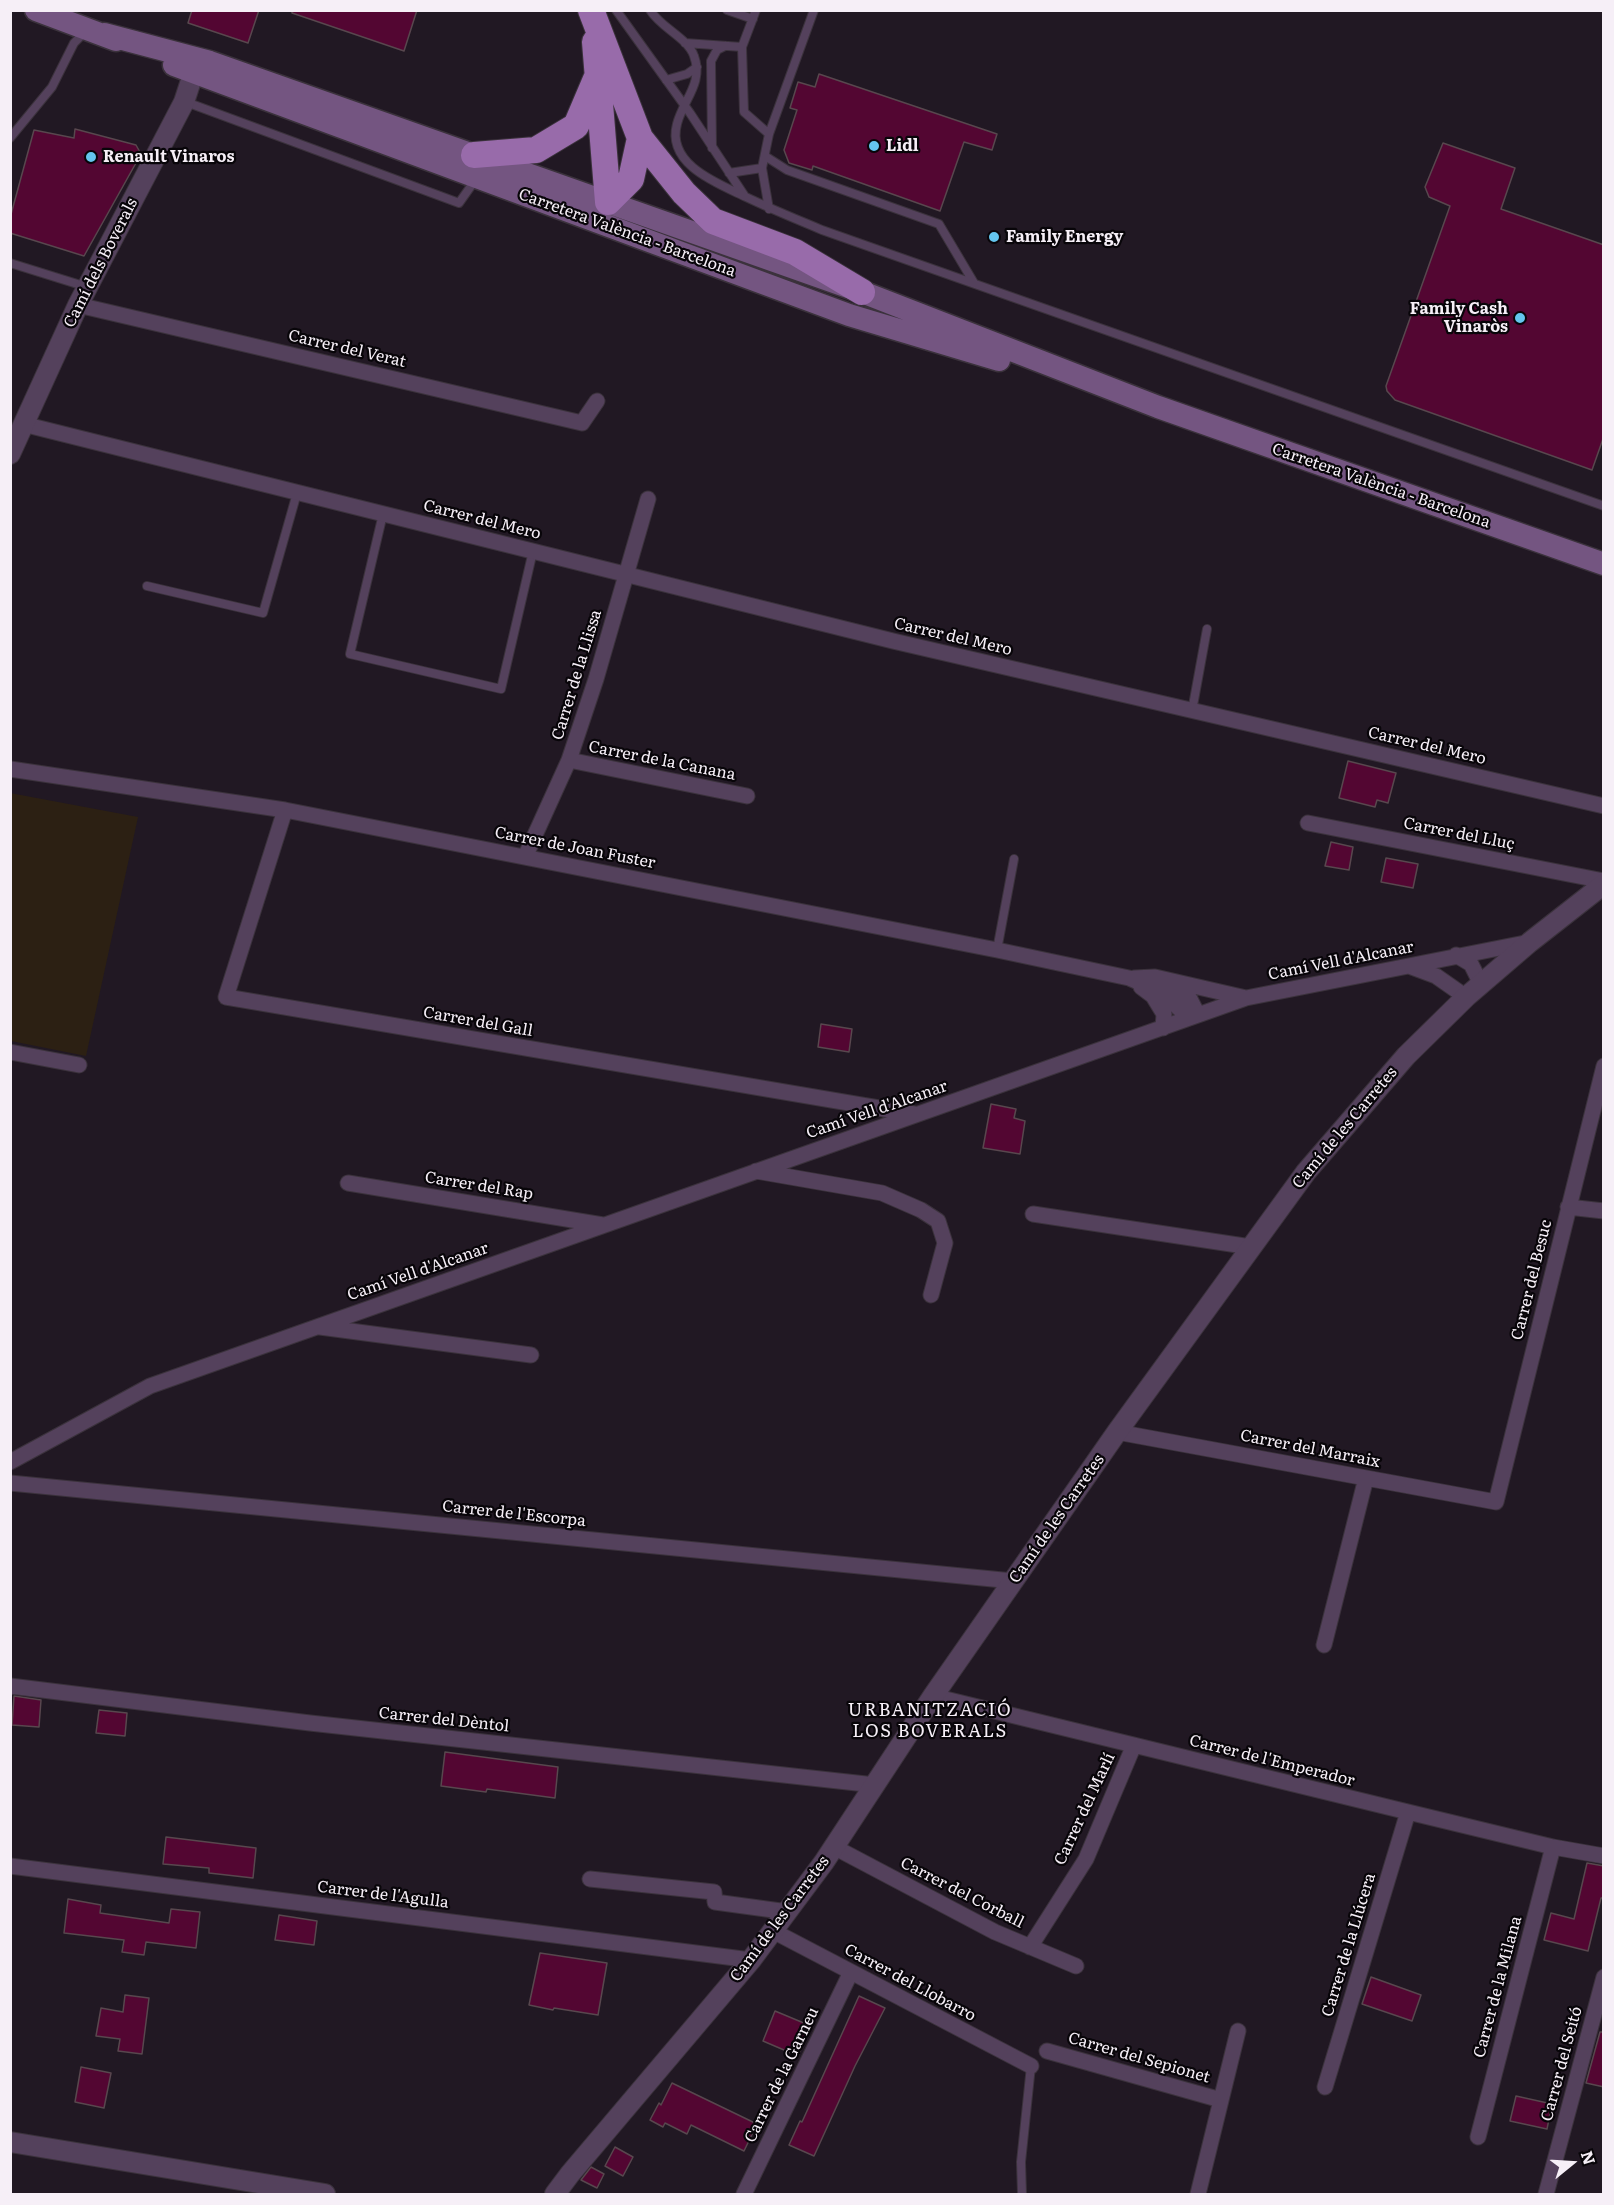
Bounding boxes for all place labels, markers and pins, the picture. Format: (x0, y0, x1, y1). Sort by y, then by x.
place label: Lidl (886, 136, 918, 156)
marker: Lidl (867, 139, 881, 153)
place label: Renault Vinaros (103, 147, 234, 167)
marker: Renault Vinaros (84, 150, 98, 164)
place label: Family Energy (1006, 227, 1123, 247)
marker: Family Energy (987, 230, 1001, 244)
place label: Family Cash Vinaròs (1410, 299, 1508, 337)
marker: Family Cash Vinaròs (1513, 311, 1527, 325)

